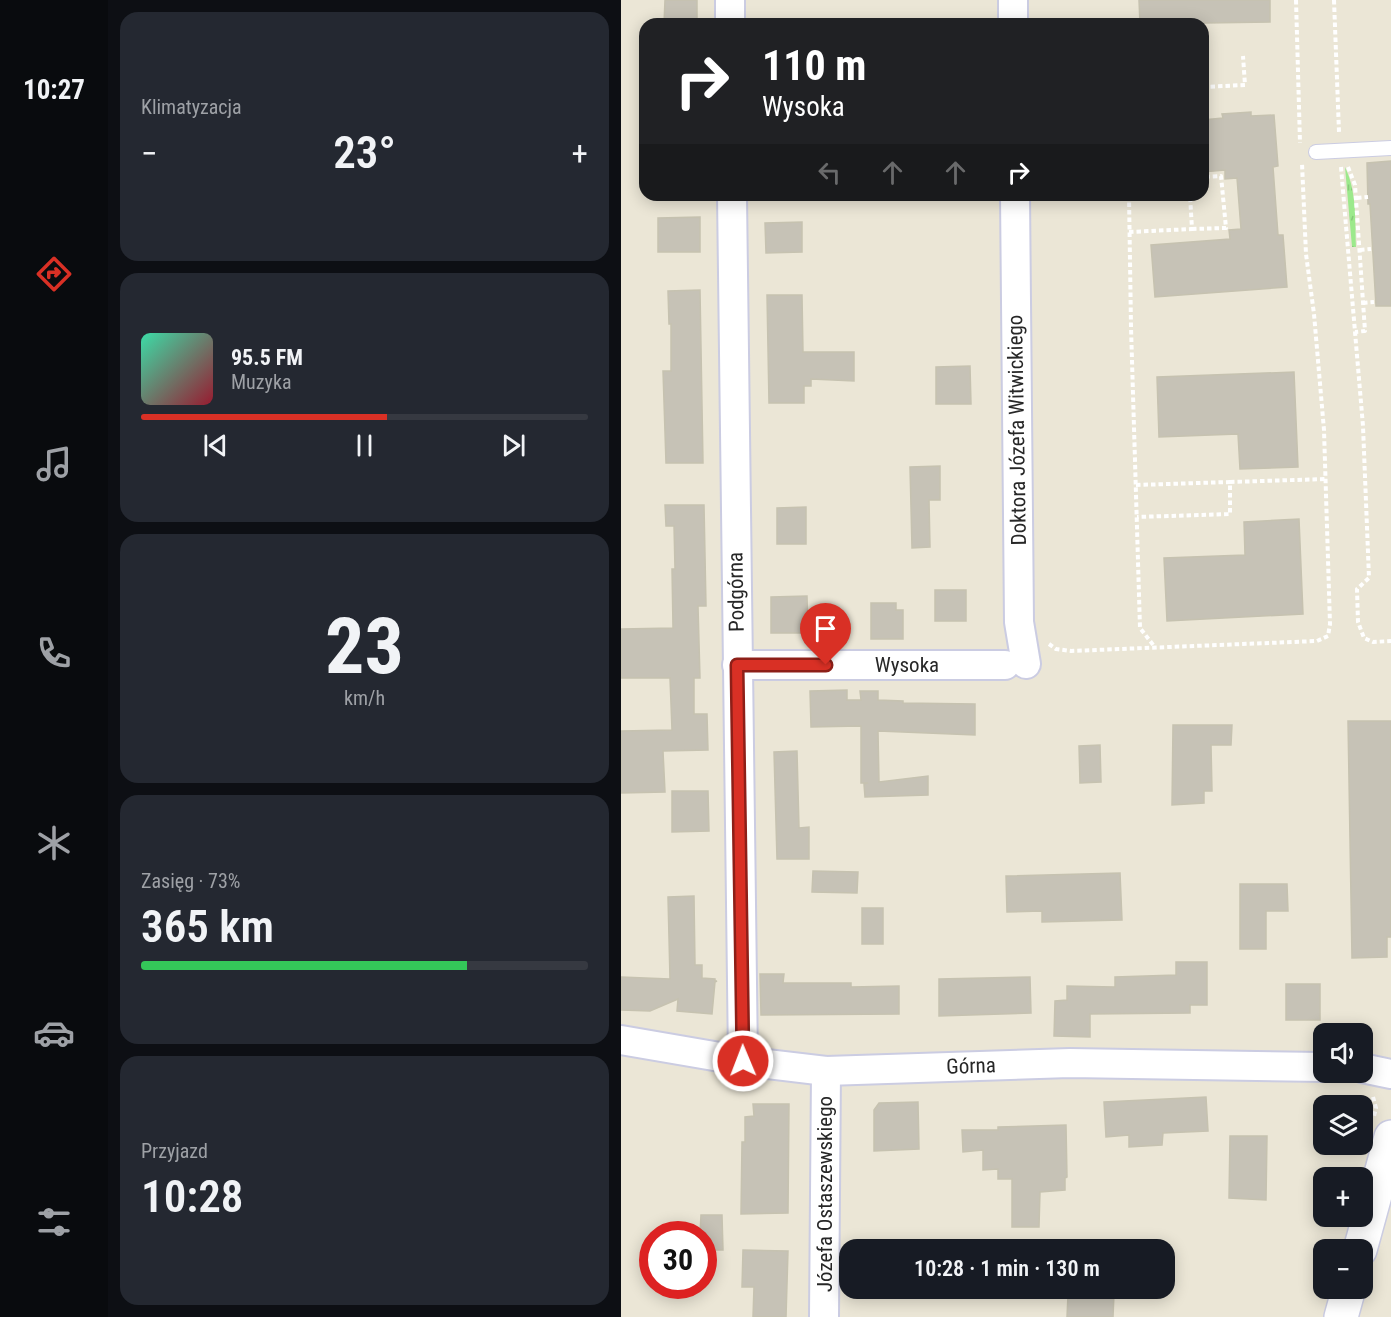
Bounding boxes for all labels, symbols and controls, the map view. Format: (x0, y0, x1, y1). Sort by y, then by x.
text: 110 m (762, 41, 867, 90)
icon: right (663, 42, 741, 120)
text: 10:27 (23, 74, 85, 106)
text: Wysoka (762, 91, 845, 123)
text: Klimatyzacja (141, 95, 242, 119)
text: 23° (333, 126, 396, 179)
text: − (141, 134, 158, 173)
text: + (572, 134, 588, 173)
icon: left (813, 156, 846, 189)
icon: ahead (876, 156, 909, 189)
icon: ahead (939, 156, 972, 189)
icon: right (1002, 156, 1035, 189)
icon: directions (33, 253, 75, 295)
street label: Doktora Józefa Witwickiego (1003, 315, 1031, 545)
text: 95.5 FM (231, 345, 303, 370)
text: Muzyka (231, 370, 291, 394)
icon: previous (199, 429, 232, 462)
icon: pause (348, 429, 381, 462)
icon: next (497, 429, 530, 462)
icon: music (33, 443, 75, 485)
street label: Podgórna (723, 552, 749, 632)
text: 23 (325, 601, 404, 692)
pin (800, 603, 851, 665)
icon: arrive (809, 612, 842, 645)
icon: phone (33, 632, 75, 674)
street label: Wysoka (875, 653, 939, 677)
text: km/h (344, 686, 385, 710)
icon: climate (33, 822, 75, 864)
text: Zasięg · 73% (141, 869, 240, 893)
text: 365 km (141, 900, 274, 953)
icon: car (33, 1012, 75, 1054)
map controls (1313, 1023, 1373, 1299)
button: sound (1313, 1023, 1373, 1083)
position arrow (711, 1029, 775, 1093)
street label: Górna (946, 1053, 996, 1079)
button: layers (1313, 1095, 1373, 1155)
street label: Józefa Ostaszewskiego (813, 1096, 837, 1292)
text: Przyjazd (141, 1139, 208, 1163)
button: + (1313, 1167, 1373, 1227)
text: 10:28 (141, 1170, 243, 1223)
icon: filters (33, 1201, 75, 1243)
speed limit sign: 30 (639, 1221, 717, 1299)
button: − (1313, 1239, 1373, 1299)
text: 10:28 · 1 min · 130 m (914, 1256, 1100, 1281)

